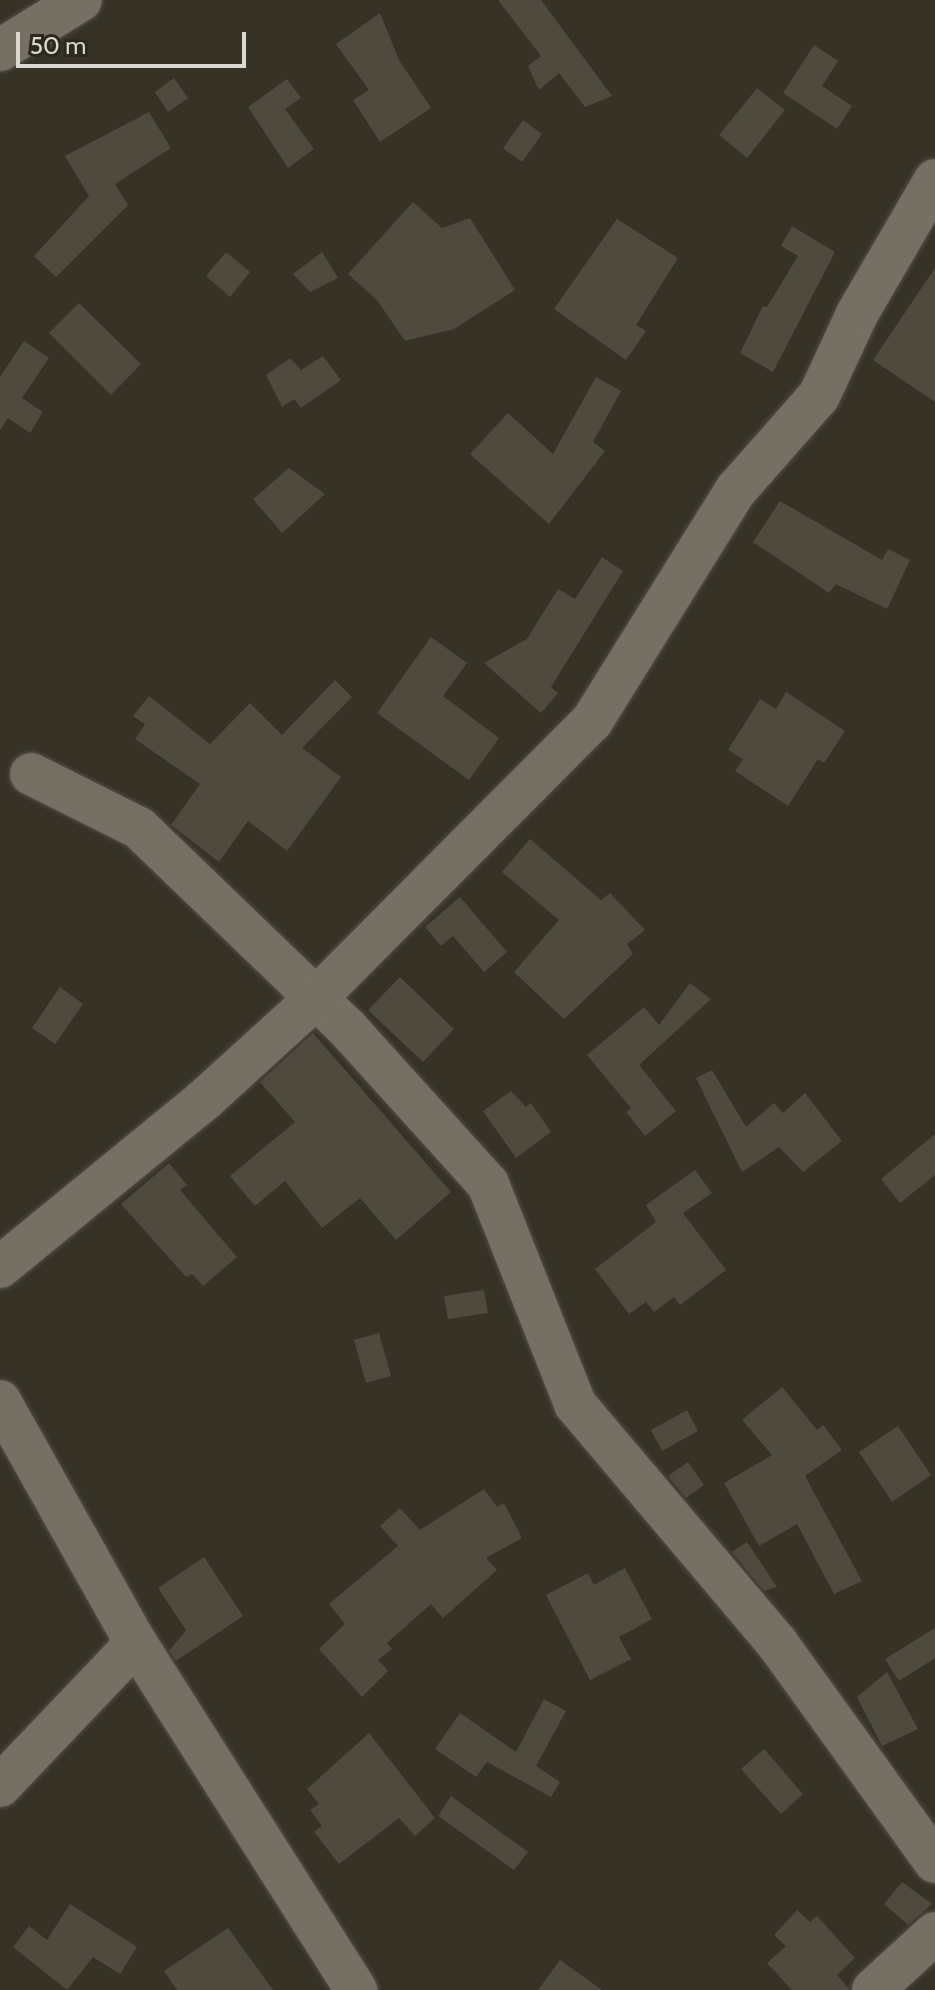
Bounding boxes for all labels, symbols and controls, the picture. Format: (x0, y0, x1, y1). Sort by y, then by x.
scale bar (20, 16, 250, 66)
text: 50 m (30, 31, 86, 60)

